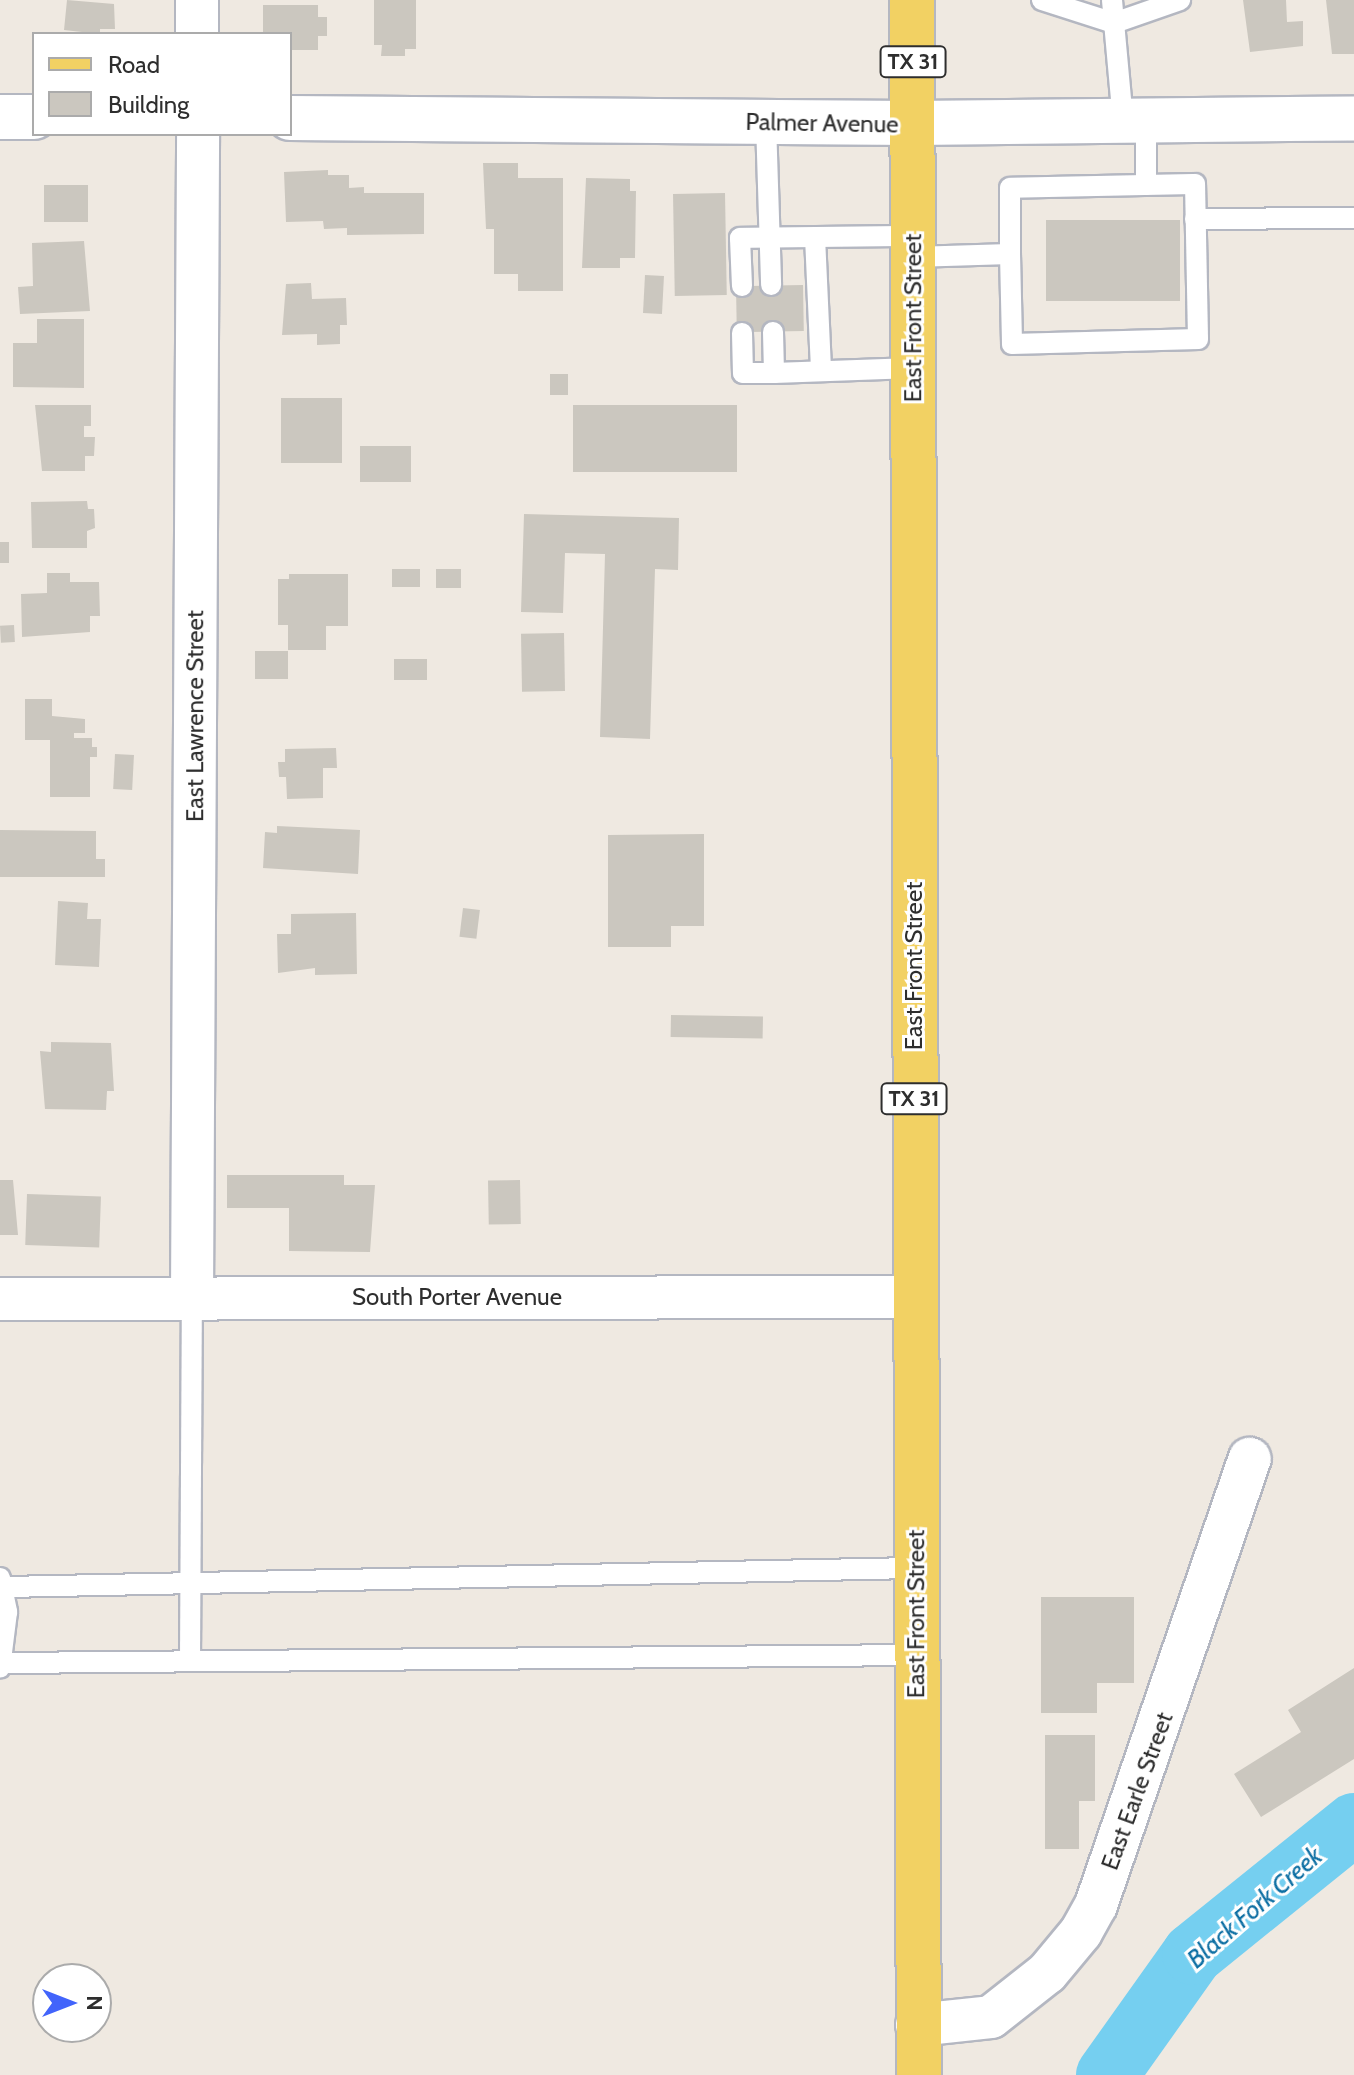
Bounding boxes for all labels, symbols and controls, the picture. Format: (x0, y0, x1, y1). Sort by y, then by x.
legend (32, 32, 292, 136)
road number: TX 31 (879, 44, 947, 80)
text: Road (108, 50, 160, 79)
text: Building (108, 90, 189, 119)
street label: Palmer Avenue (745, 107, 899, 139)
street label: East Front Street (899, 234, 927, 402)
street label: East Lawrence Street (181, 610, 209, 822)
street label: East Front Street (900, 882, 928, 1050)
road number: TX 31 (880, 1081, 948, 1117)
street label: South Porter Avenue (352, 1283, 562, 1311)
street label: East Front Street (902, 1530, 930, 1698)
street label: East Earle Street (1095, 1708, 1179, 1874)
water label: Black Fork Creek (1181, 1841, 1329, 1975)
north arrow (32, 1963, 112, 2043)
text: N (81, 1995, 108, 2011)

